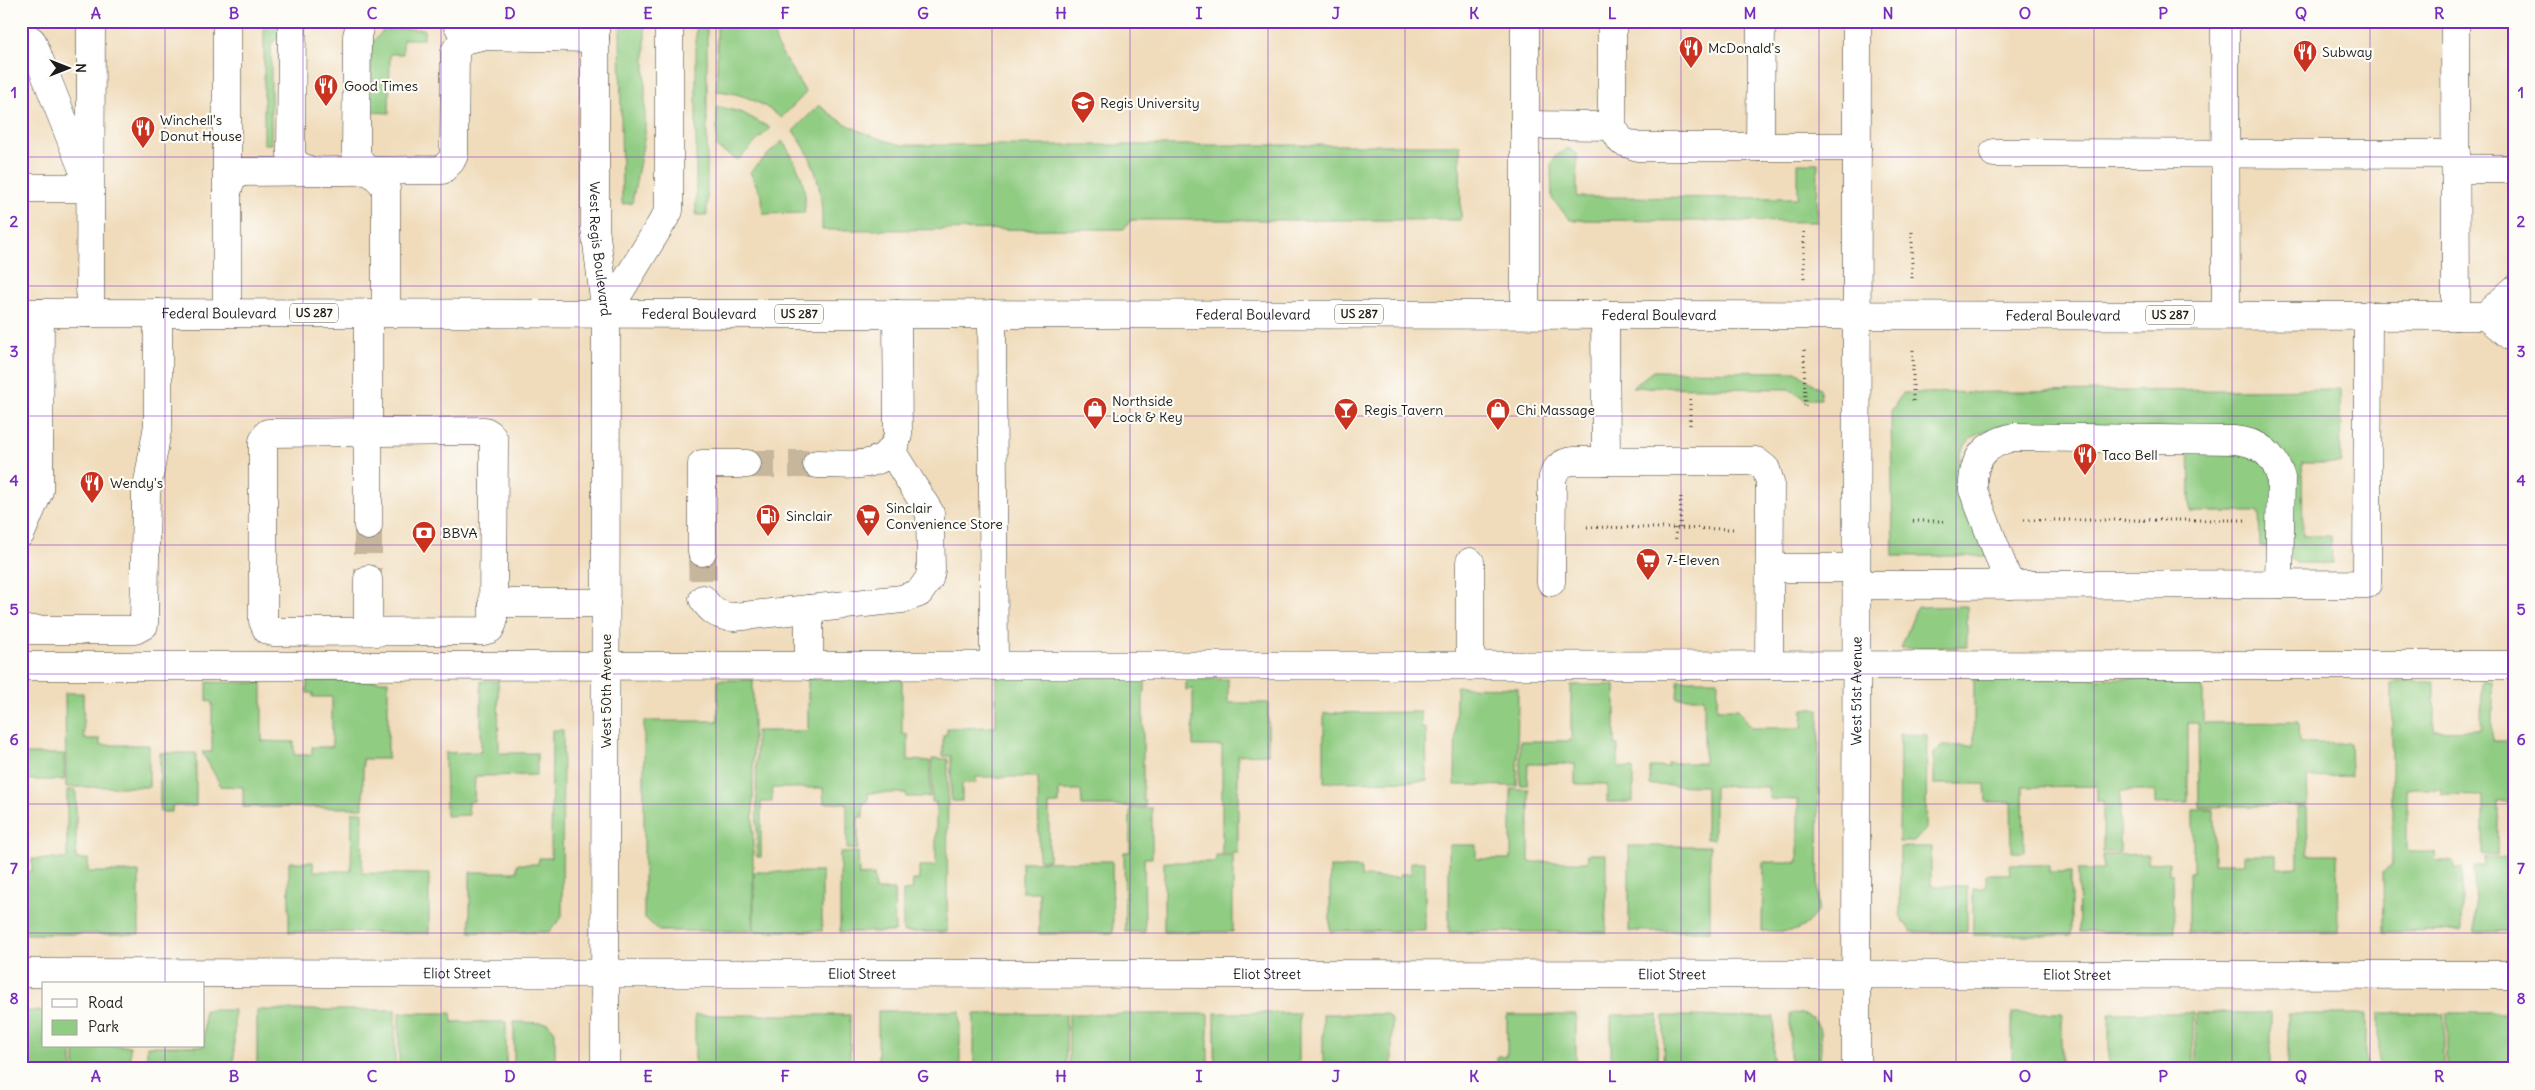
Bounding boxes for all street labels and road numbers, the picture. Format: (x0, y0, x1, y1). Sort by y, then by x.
street label: West Regis Boulevard (586, 181, 615, 317)
street label: Federal Boulevard (162, 304, 276, 322)
road number: US 287 (290, 304, 338, 322)
road number: US 287 (775, 304, 823, 324)
road number: US 287 (1335, 304, 1383, 324)
street label: Federal Boulevard (642, 305, 756, 323)
street label: Federal Boulevard (1196, 305, 1310, 324)
street label: Federal Boulevard (1602, 306, 1716, 324)
street label: Federal Boulevard (2006, 306, 2120, 325)
road number: US 287 (2146, 306, 2194, 324)
street label: West 50th Avenue (597, 634, 615, 748)
street label: West 51st Avenue (1847, 636, 1865, 746)
street label: Eliot Street (423, 964, 491, 982)
street label: Eliot Street (828, 965, 896, 983)
street label: Eliot Street (1233, 965, 1301, 983)
street label: Eliot Street (1638, 965, 1706, 983)
street label: Eliot Street (2043, 966, 2111, 984)

